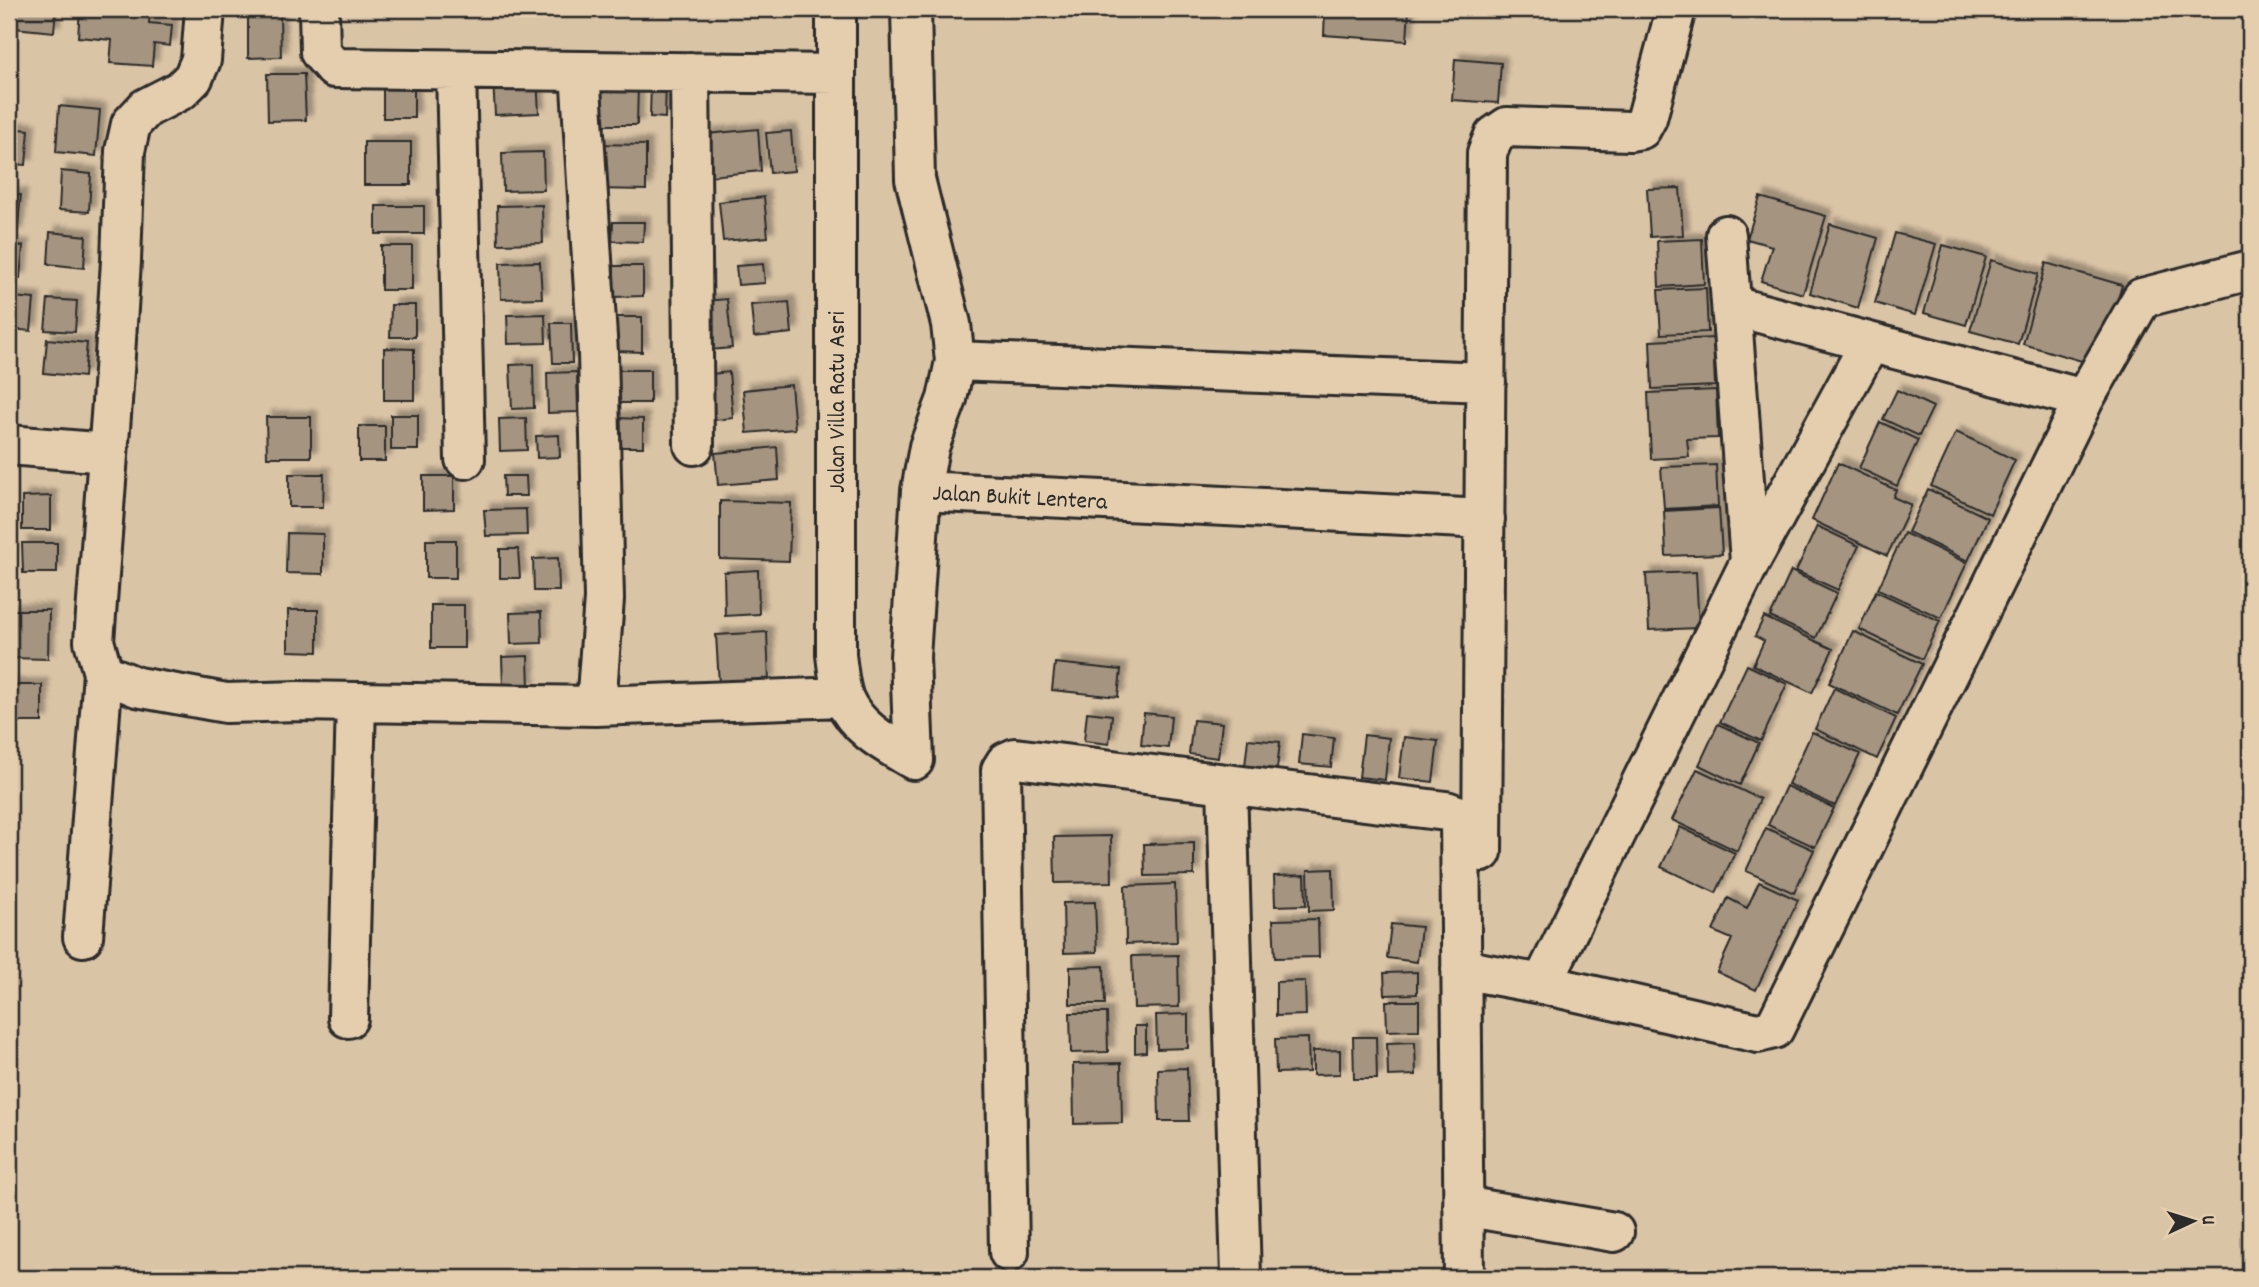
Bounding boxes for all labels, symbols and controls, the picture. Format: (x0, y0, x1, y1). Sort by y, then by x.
street label: Jalan Villa Ratu Asri (822, 311, 856, 493)
street label: Jalan Bukit Lentera (932, 477, 1109, 521)
north arrow (2158, 1186, 2228, 1256)
text: U (2193, 1215, 2220, 1226)

